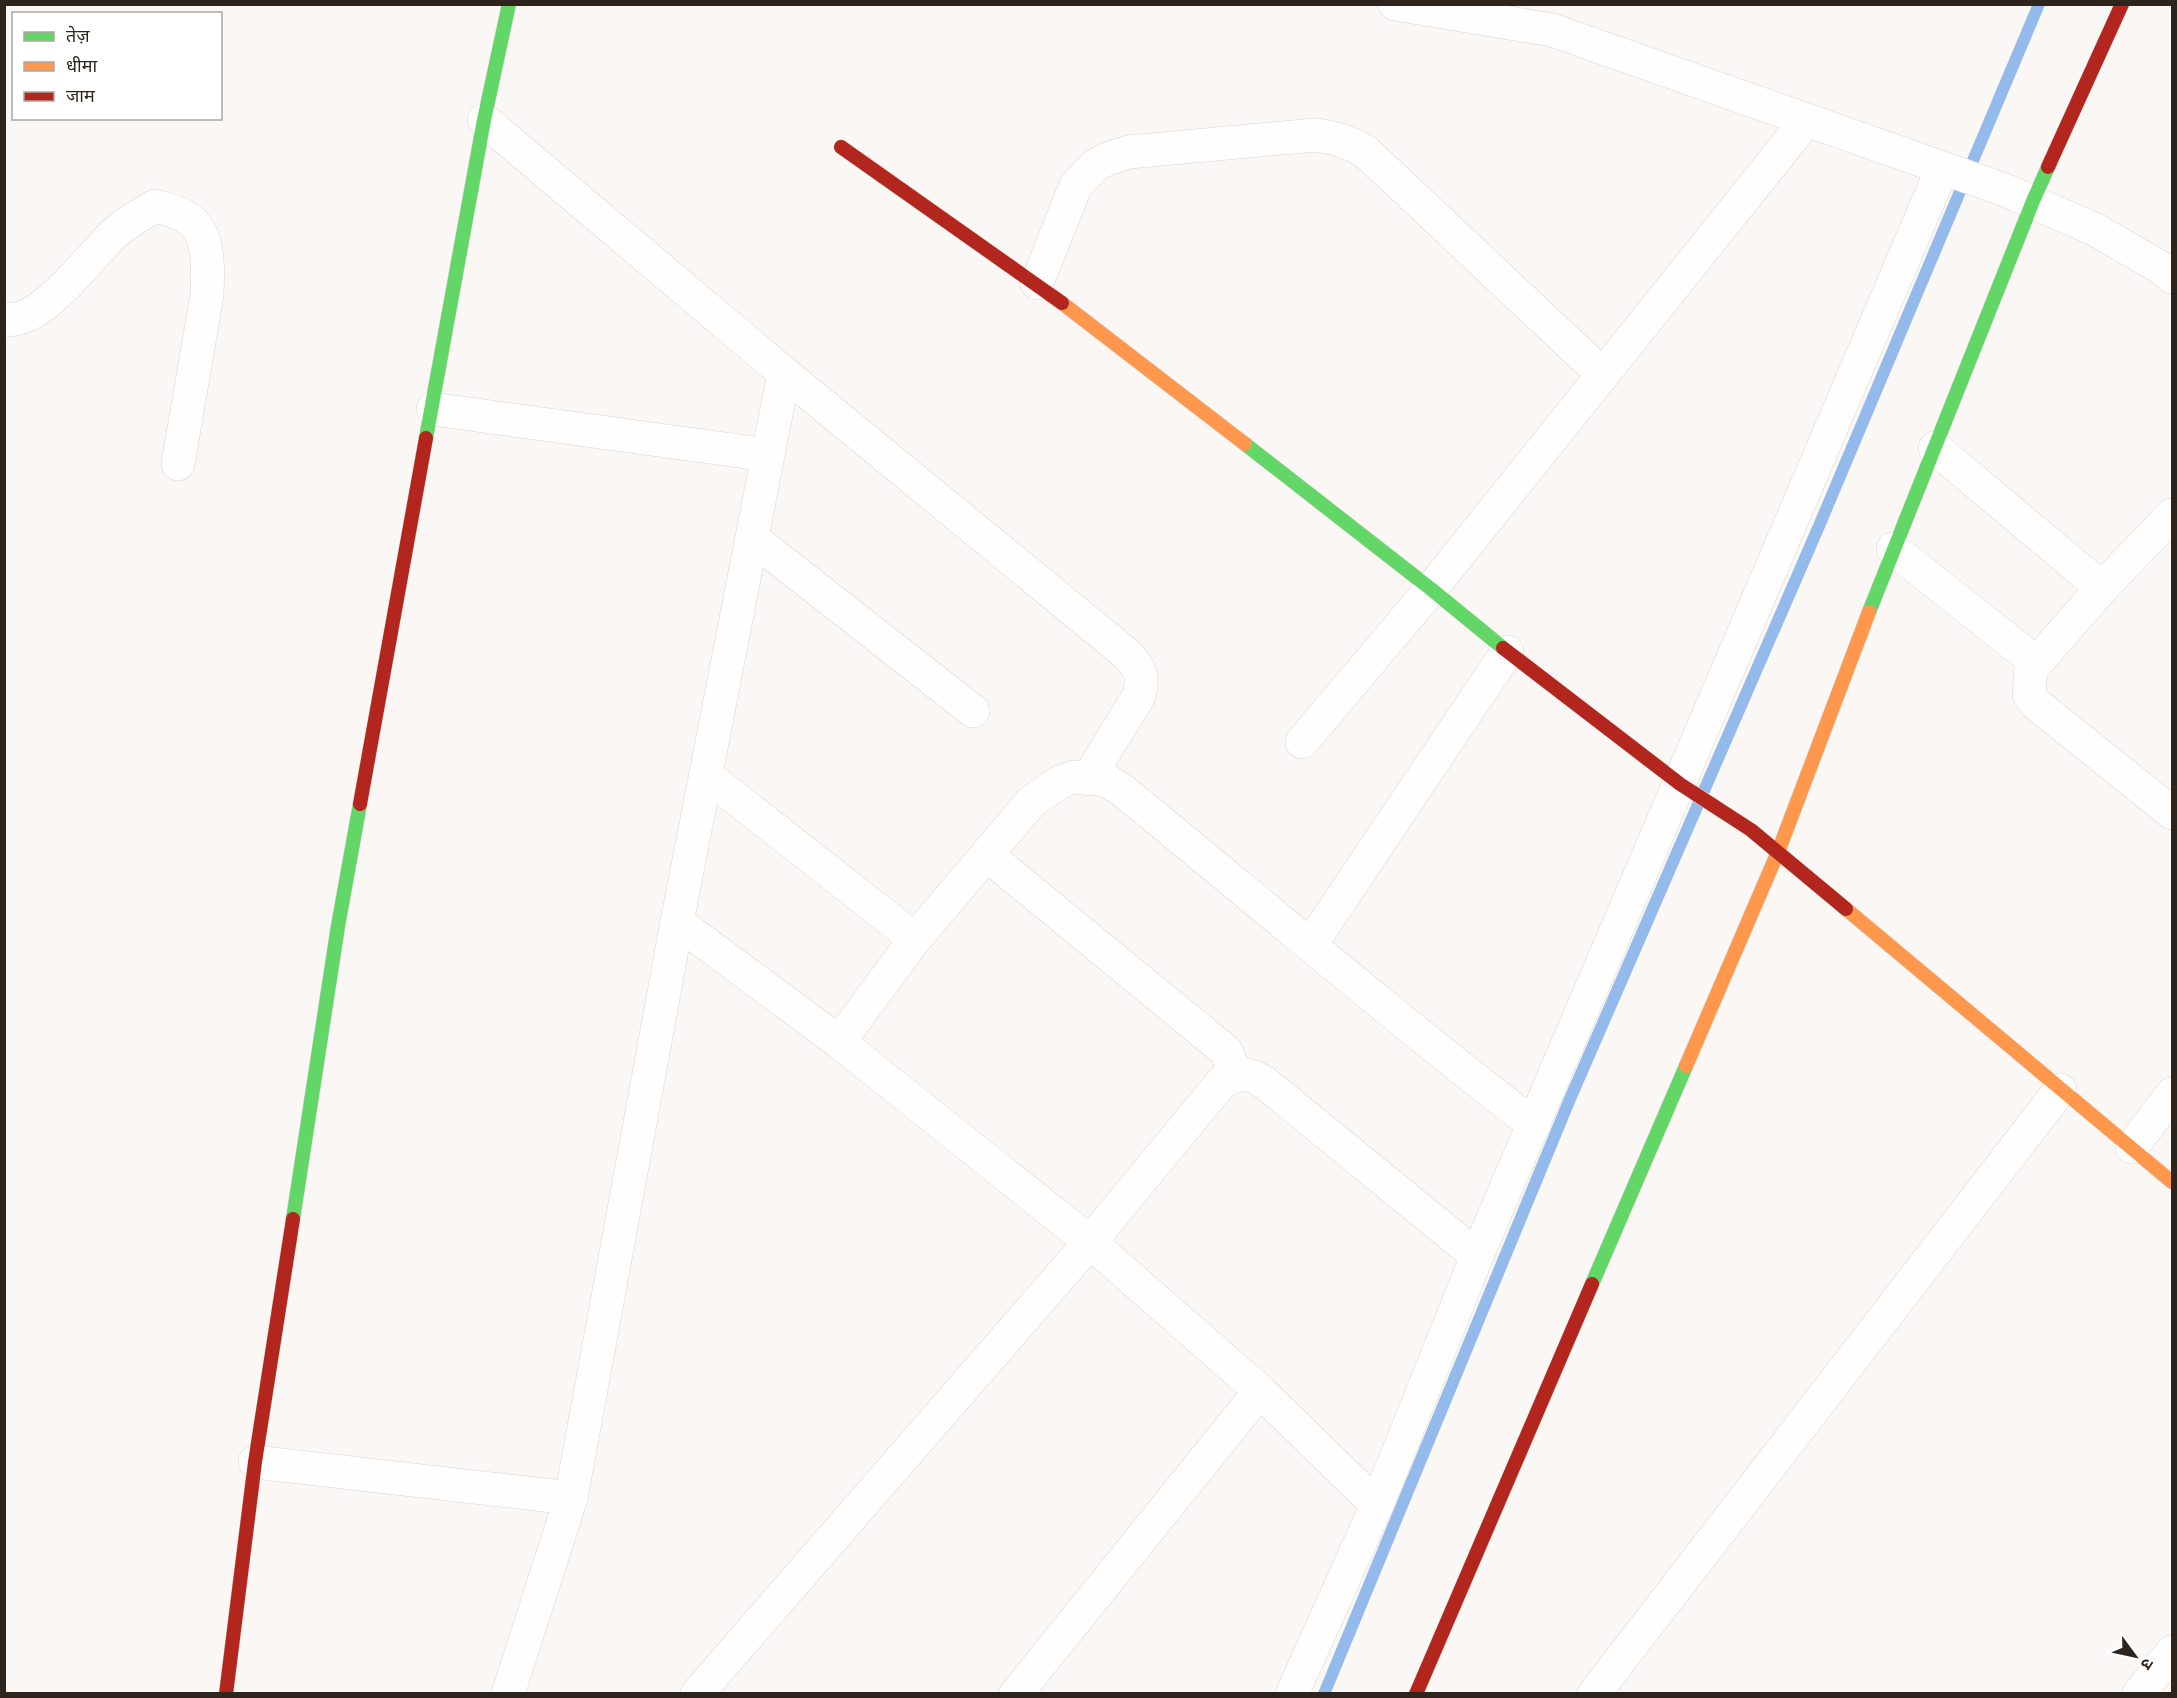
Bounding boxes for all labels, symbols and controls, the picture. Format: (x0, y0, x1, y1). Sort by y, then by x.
legend (12, 12, 222, 120)
text: तेज़ (66, 24, 90, 48)
text: धीमा (66, 54, 97, 78)
text: जाम (66, 84, 96, 108)
north arrow (2105, 1626, 2165, 1686)
text: उ (2135, 1654, 2159, 1674)

